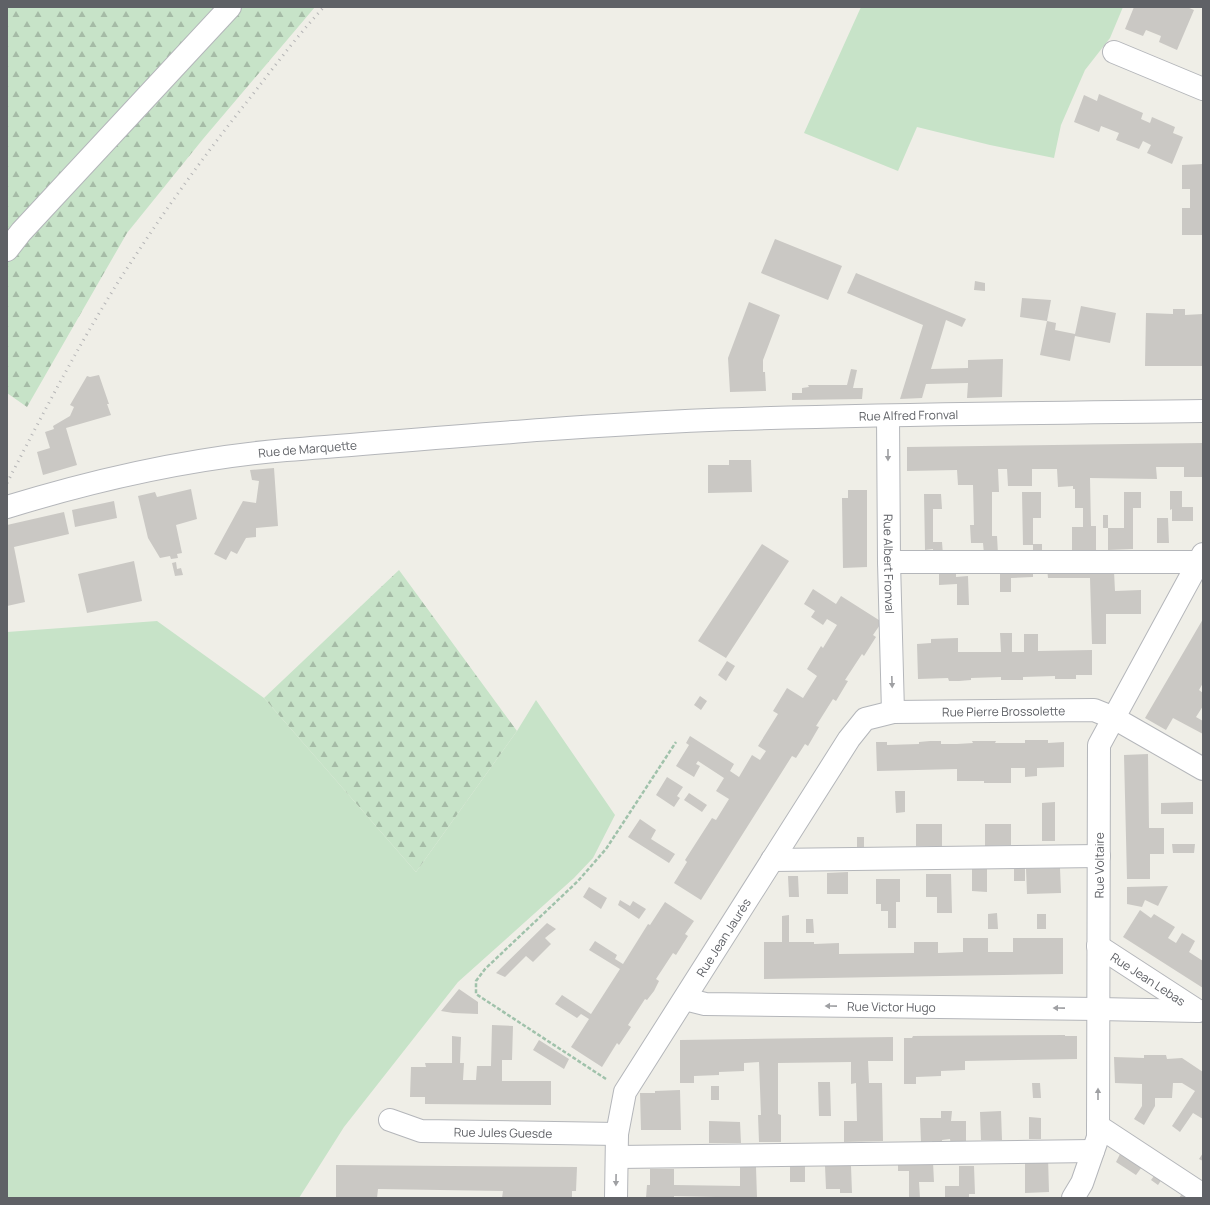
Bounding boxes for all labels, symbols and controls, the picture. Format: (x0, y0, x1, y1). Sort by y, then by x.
street label: Rue Alfred Fronval (859, 405, 958, 424)
street label: Rue de Marquette (257, 436, 358, 461)
one-way arrow (885, 449, 891, 462)
street label: Rue Albert Fronval (880, 514, 899, 614)
one-way arrow (889, 676, 895, 689)
street label: Rue Pierre Brossolette (942, 702, 1065, 720)
street label: Rue Voltaire (1090, 832, 1107, 898)
street label: Rue Jean Jaurès (692, 895, 754, 980)
street label: Rue Jean Lebas (1108, 948, 1189, 1009)
street label: Rue Victor Hugo (847, 997, 936, 1015)
one-way arrow (824, 1003, 837, 1009)
one-way arrow (1052, 1005, 1065, 1011)
one-way arrow (1095, 1087, 1101, 1100)
street label: Rue Jules Guesde (454, 1123, 552, 1142)
one-way arrow (613, 1174, 619, 1187)

